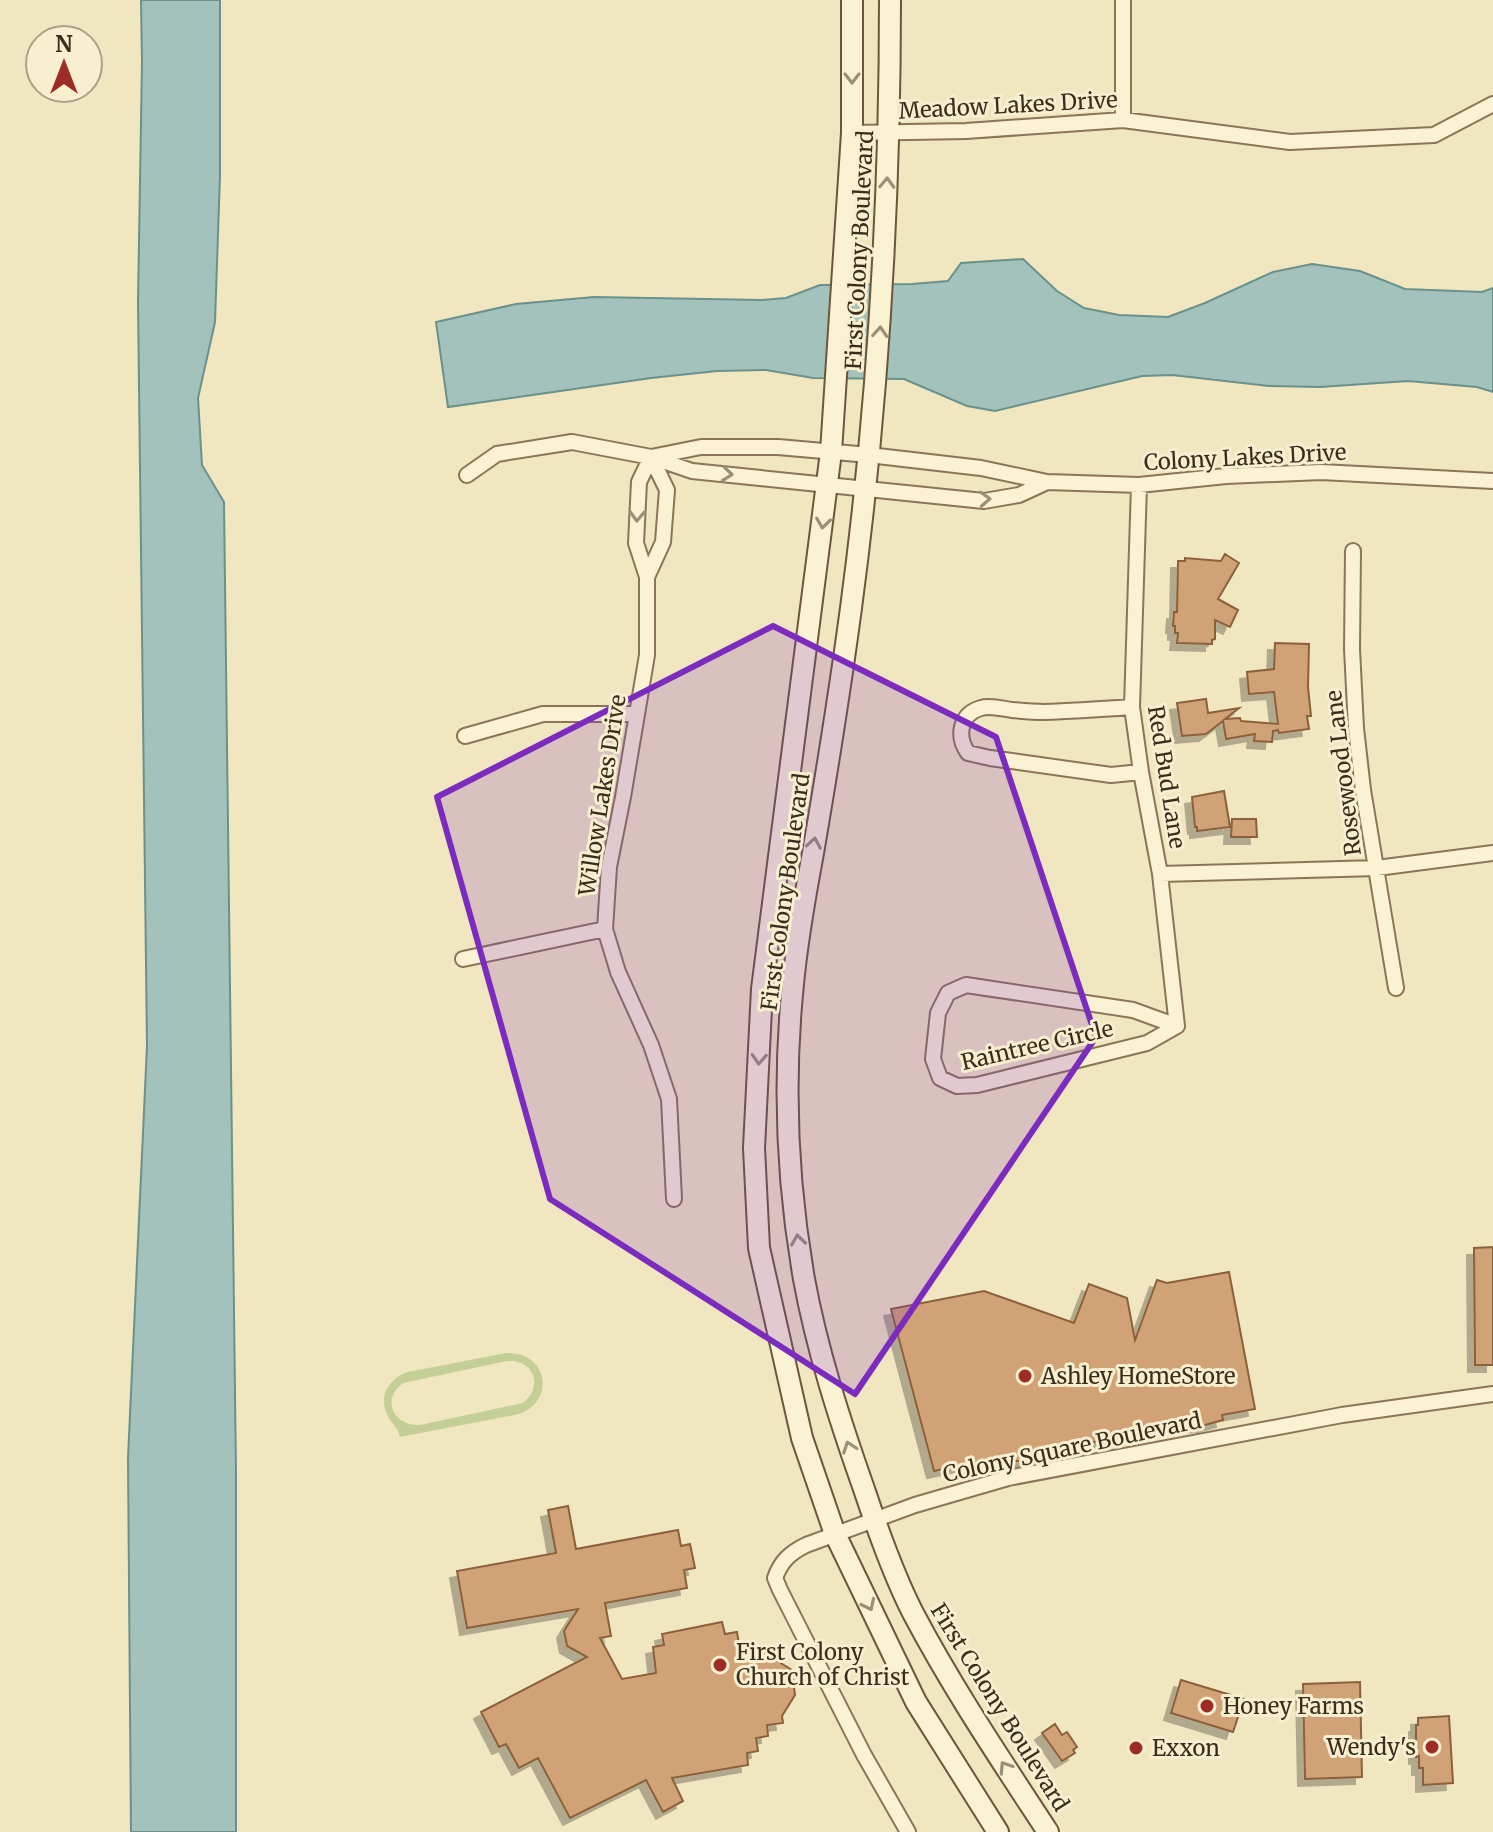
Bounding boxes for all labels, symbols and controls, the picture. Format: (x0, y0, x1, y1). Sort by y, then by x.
north arrow (24, 24, 104, 104)
text: N (55, 30, 73, 58)
one-way arrow (843, 72, 861, 85)
street label: Meadow Lakes Drive (898, 85, 1118, 125)
street label: First Colony Boulevard (839, 130, 879, 370)
one-way arrow (879, 176, 896, 189)
one-way arrow (871, 325, 888, 338)
street label: Colony Lakes Drive (1143, 438, 1347, 476)
one-way arrow (721, 466, 734, 483)
one-way arrow (979, 491, 992, 508)
one-way arrow (629, 510, 646, 523)
one-way arrow (815, 516, 832, 530)
street label: Rosewood Lane (1319, 689, 1367, 857)
street label: Willow Lakes Drive (572, 692, 632, 899)
street label: Red Bud Lane (1142, 703, 1192, 851)
street label: First Colony Boulevard (754, 771, 816, 1013)
one-way arrow (805, 836, 822, 849)
street label: Raintree Circle (958, 1014, 1116, 1076)
one-way arrow (750, 1053, 767, 1066)
one-way arrow (790, 1233, 807, 1246)
place label: Ashley HomeStore (1040, 1362, 1236, 1390)
marker: Ashley HomeStore (1016, 1367, 1034, 1385)
street label: Colony Square Boulevard (940, 1406, 1204, 1488)
one-way arrow (842, 1441, 859, 1455)
one-way arrow (859, 1596, 875, 1611)
street label: First Colony Boulevard (925, 1598, 1075, 1816)
place label: First Colony Church of Christ (736, 1638, 910, 1691)
marker: First Colony Church of Christ (711, 1656, 729, 1674)
place label: Honey Farms (1223, 1692, 1364, 1720)
marker: Honey Farms (1198, 1697, 1216, 1715)
place label: Wendy's (1326, 1733, 1416, 1761)
place label: Exxon (1152, 1734, 1220, 1762)
marker: Wendy's (1423, 1738, 1441, 1756)
marker: Exxon (1127, 1739, 1145, 1757)
one-way arrow (1000, 1761, 1015, 1776)

